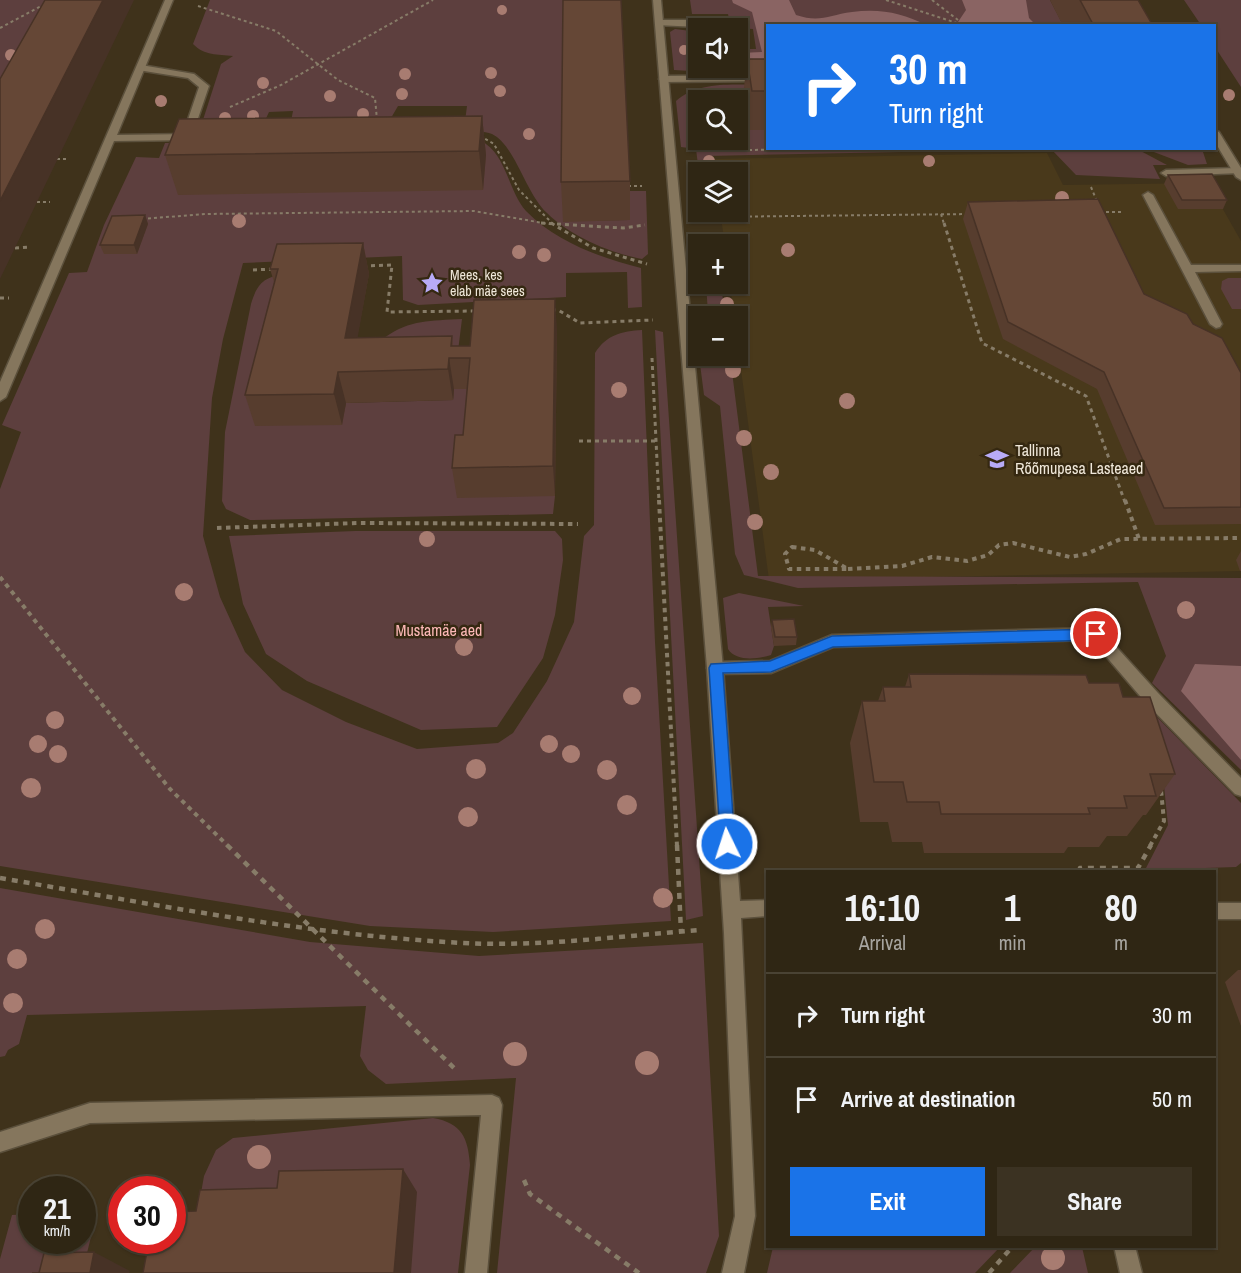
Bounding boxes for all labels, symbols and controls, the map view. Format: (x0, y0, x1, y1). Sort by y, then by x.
map controls (688, 18, 748, 366)
button: sound (688, 18, 748, 78)
text: 30 m (889, 41, 968, 97)
icon: right (790, 48, 868, 126)
button: search (688, 90, 748, 150)
text: Turn right (889, 95, 983, 131)
button: layers (688, 162, 748, 222)
button: + (688, 234, 748, 294)
place label: Mees, kes elab mäe sees (450, 266, 525, 300)
place icon: Mees, kes elab mäe sees (419, 270, 445, 296)
button: − (688, 306, 748, 366)
place label: Tallinna Rõõmupesa Lasteaed (1015, 439, 1143, 479)
school or university icon: Tallinna Rõõmupesa Lasteaed (984, 446, 1010, 472)
pin (1070, 608, 1121, 659)
icon: arrive (1079, 617, 1112, 650)
park label: Mustamäe aed (396, 619, 482, 641)
position arrow (695, 812, 759, 876)
text: 16:10 (845, 884, 920, 932)
text: 1 (1004, 884, 1021, 932)
text: 80 (1105, 884, 1137, 932)
text: Arrival (859, 929, 906, 956)
text: min (999, 929, 1026, 956)
text: m (1114, 929, 1128, 956)
icon: right (790, 999, 823, 1032)
text: Turn right (841, 1000, 925, 1030)
text: 30 m (1152, 1000, 1192, 1030)
icon: arrive (790, 1083, 823, 1116)
text: Arrive at destination (841, 1084, 1015, 1114)
text: 50 m (1152, 1084, 1192, 1114)
button: Exit (790, 1167, 985, 1236)
button: Share (997, 1167, 1192, 1236)
speed limit sign: 30 (108, 1176, 186, 1254)
text: 21 (43, 1188, 71, 1228)
text: km/h (44, 1220, 70, 1241)

